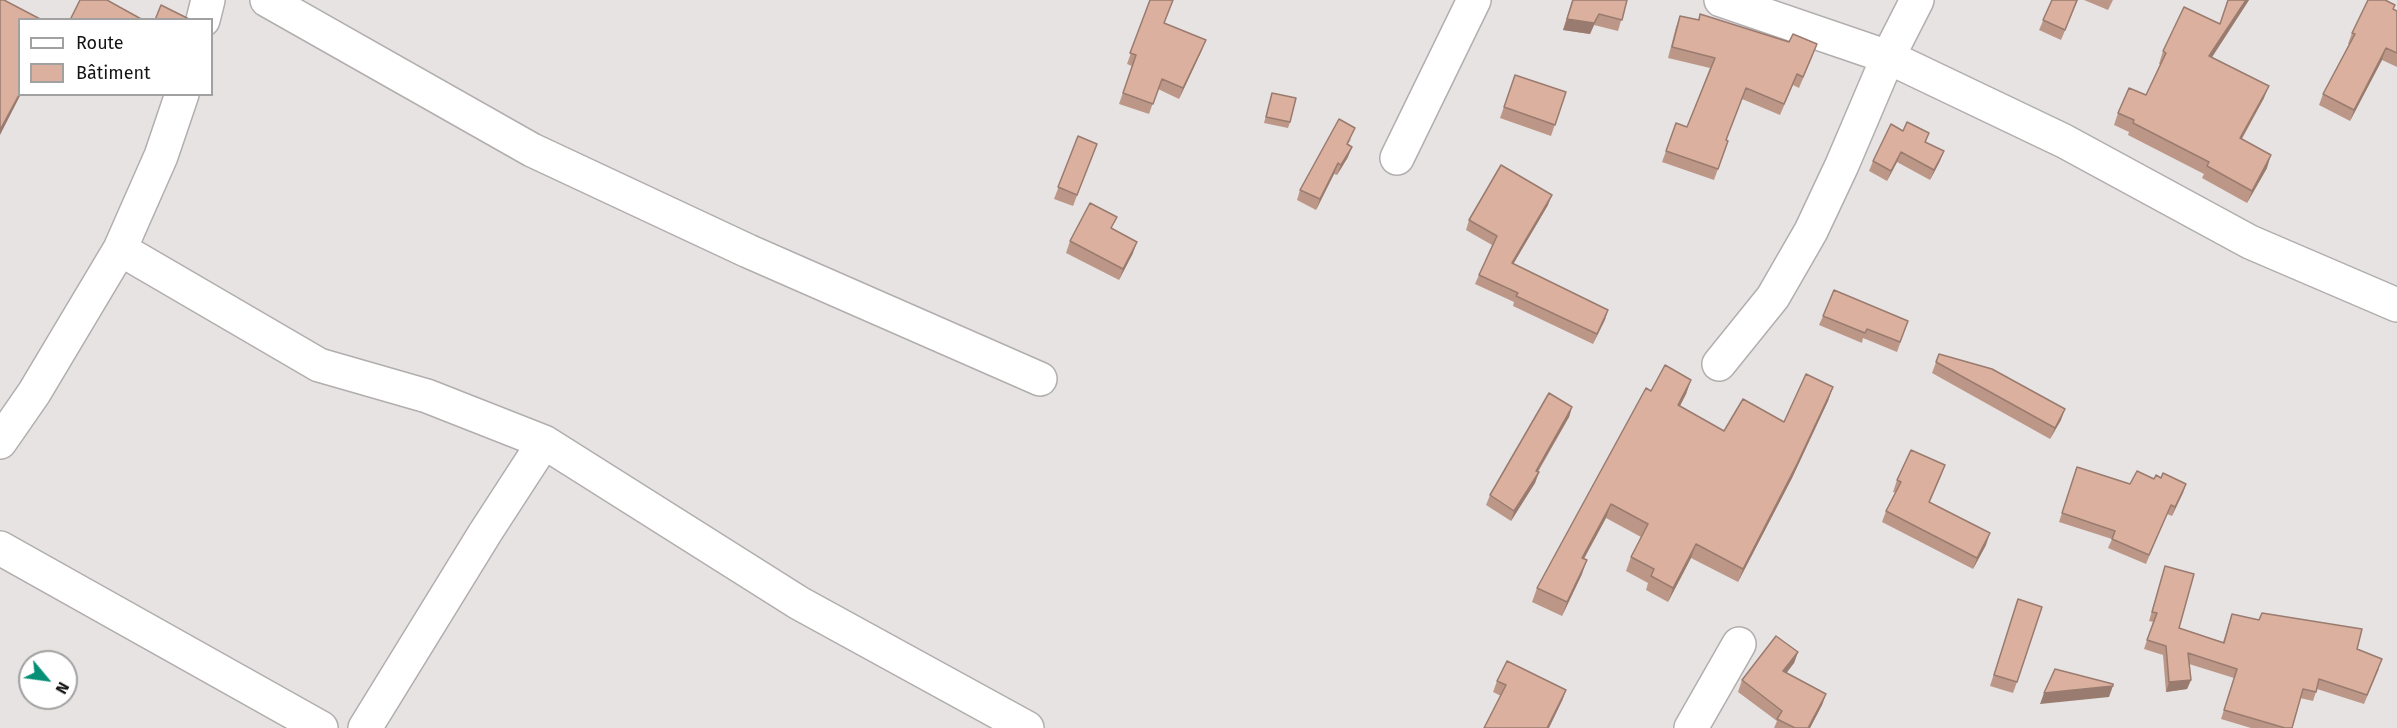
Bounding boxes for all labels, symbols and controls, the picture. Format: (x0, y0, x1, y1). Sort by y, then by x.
legend (18, 18, 213, 96)
text: Route (76, 32, 124, 54)
text: Bâtiment (76, 62, 151, 84)
north arrow (18, 650, 78, 710)
text: N (52, 679, 73, 697)

